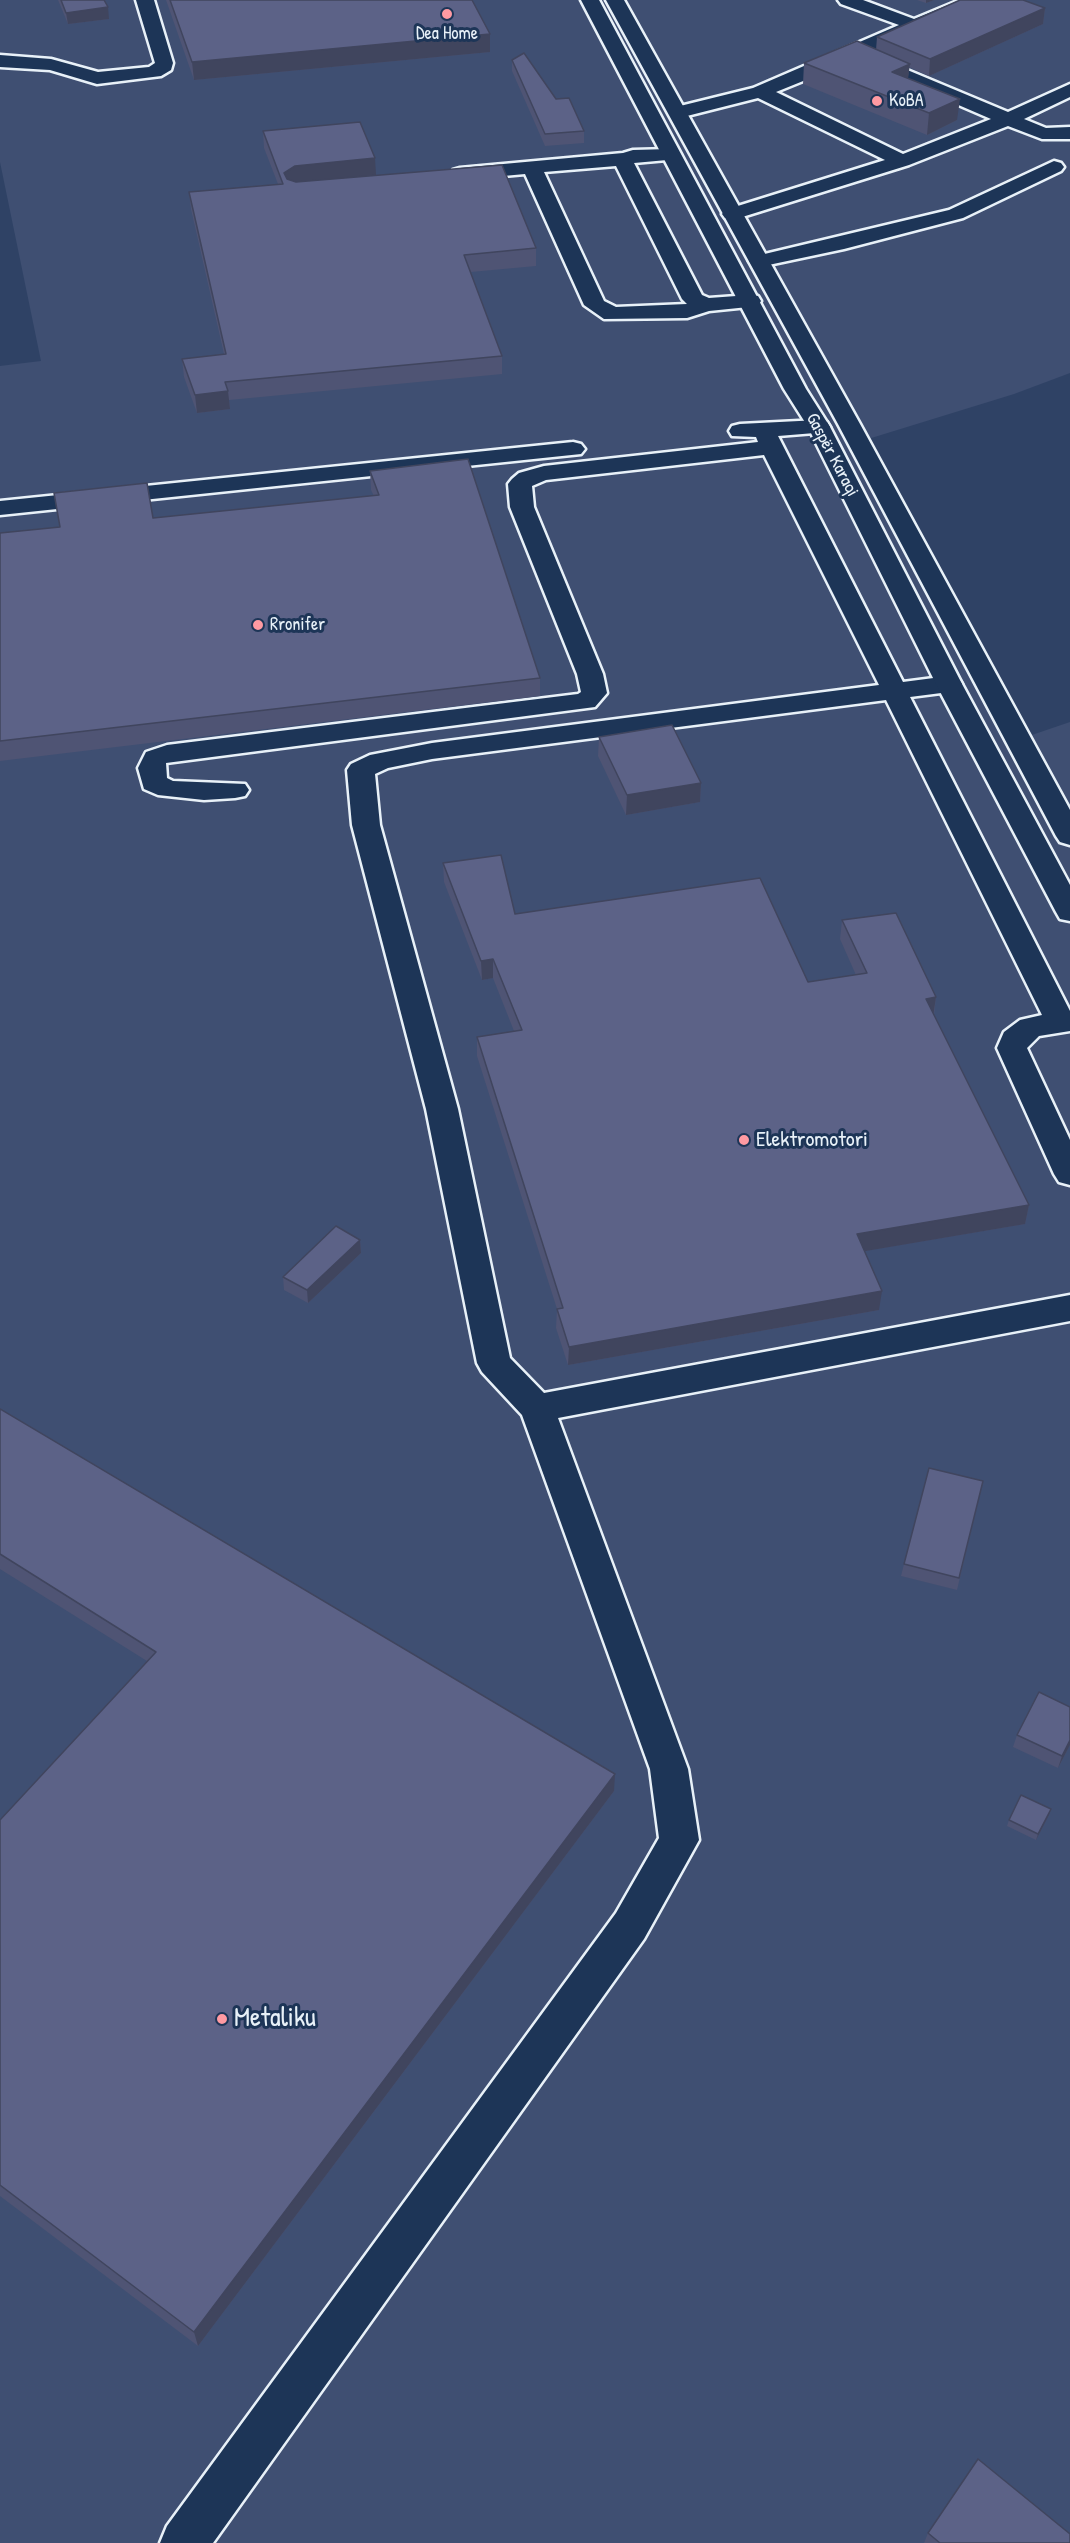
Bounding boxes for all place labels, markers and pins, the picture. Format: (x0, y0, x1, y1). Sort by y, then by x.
marker: Dea Home (440, 7, 454, 21)
place label: Dea Home (416, 23, 478, 45)
place label: KoBA (889, 90, 924, 112)
marker: KoBA (870, 94, 884, 108)
place label: Rronifer (270, 614, 325, 636)
marker: Rronifer (251, 618, 265, 632)
place label: Elektromotori (756, 1127, 868, 1153)
marker: Elektromotori (737, 1133, 751, 1147)
place label: Metaliku (234, 2003, 316, 2035)
marker: Metaliku (215, 2012, 229, 2026)

